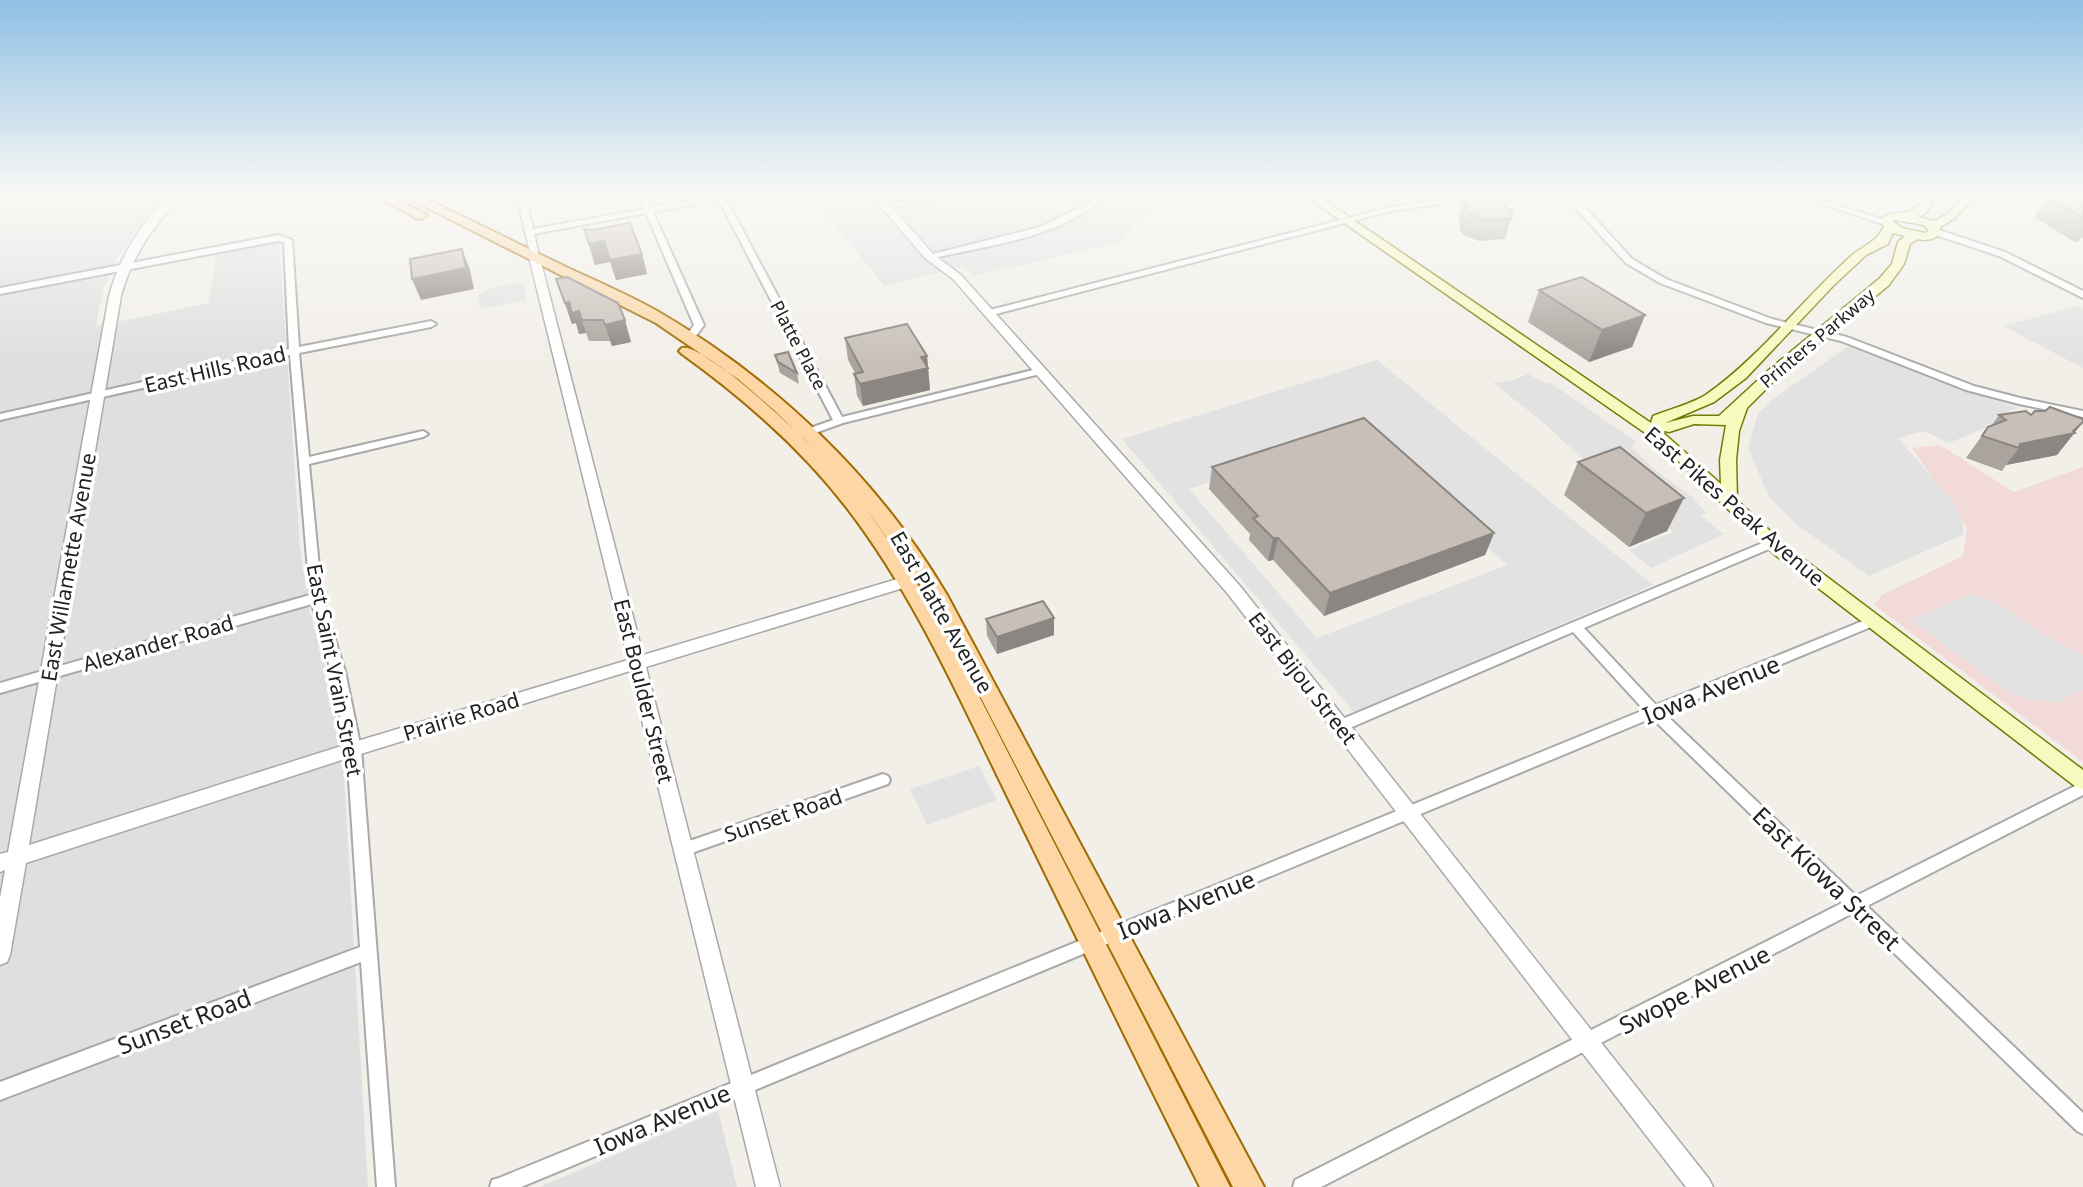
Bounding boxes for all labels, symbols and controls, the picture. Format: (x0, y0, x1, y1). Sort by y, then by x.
street label: Printers Parkway (1755, 282, 1880, 393)
street label: Platte Place (765, 296, 833, 394)
street label: East Hills Road (142, 339, 288, 399)
street label: East Pikes Peak Avenue (1639, 420, 1831, 592)
street label: East Willamette Avenue (34, 450, 102, 684)
street label: East Platte Avenue (884, 526, 1000, 698)
street label: East Saint Vrain Street (301, 561, 369, 779)
street label: East Boulder Street (608, 596, 681, 786)
street label: East Bijou Street (1242, 606, 1364, 750)
street label: Alexander Road (79, 608, 237, 678)
street label: Iowa Avenue (1638, 647, 1784, 731)
street label: Prairie Road (400, 685, 522, 747)
street label: Sunset Road (720, 782, 846, 848)
street label: East Kiowa Street (1746, 799, 1908, 957)
street label: Iowa Avenue (1113, 862, 1259, 946)
street label: Swope Avenue (1613, 937, 1775, 1041)
street label: Sunset Road (113, 980, 255, 1062)
street label: Iowa Avenue (589, 1075, 735, 1163)

